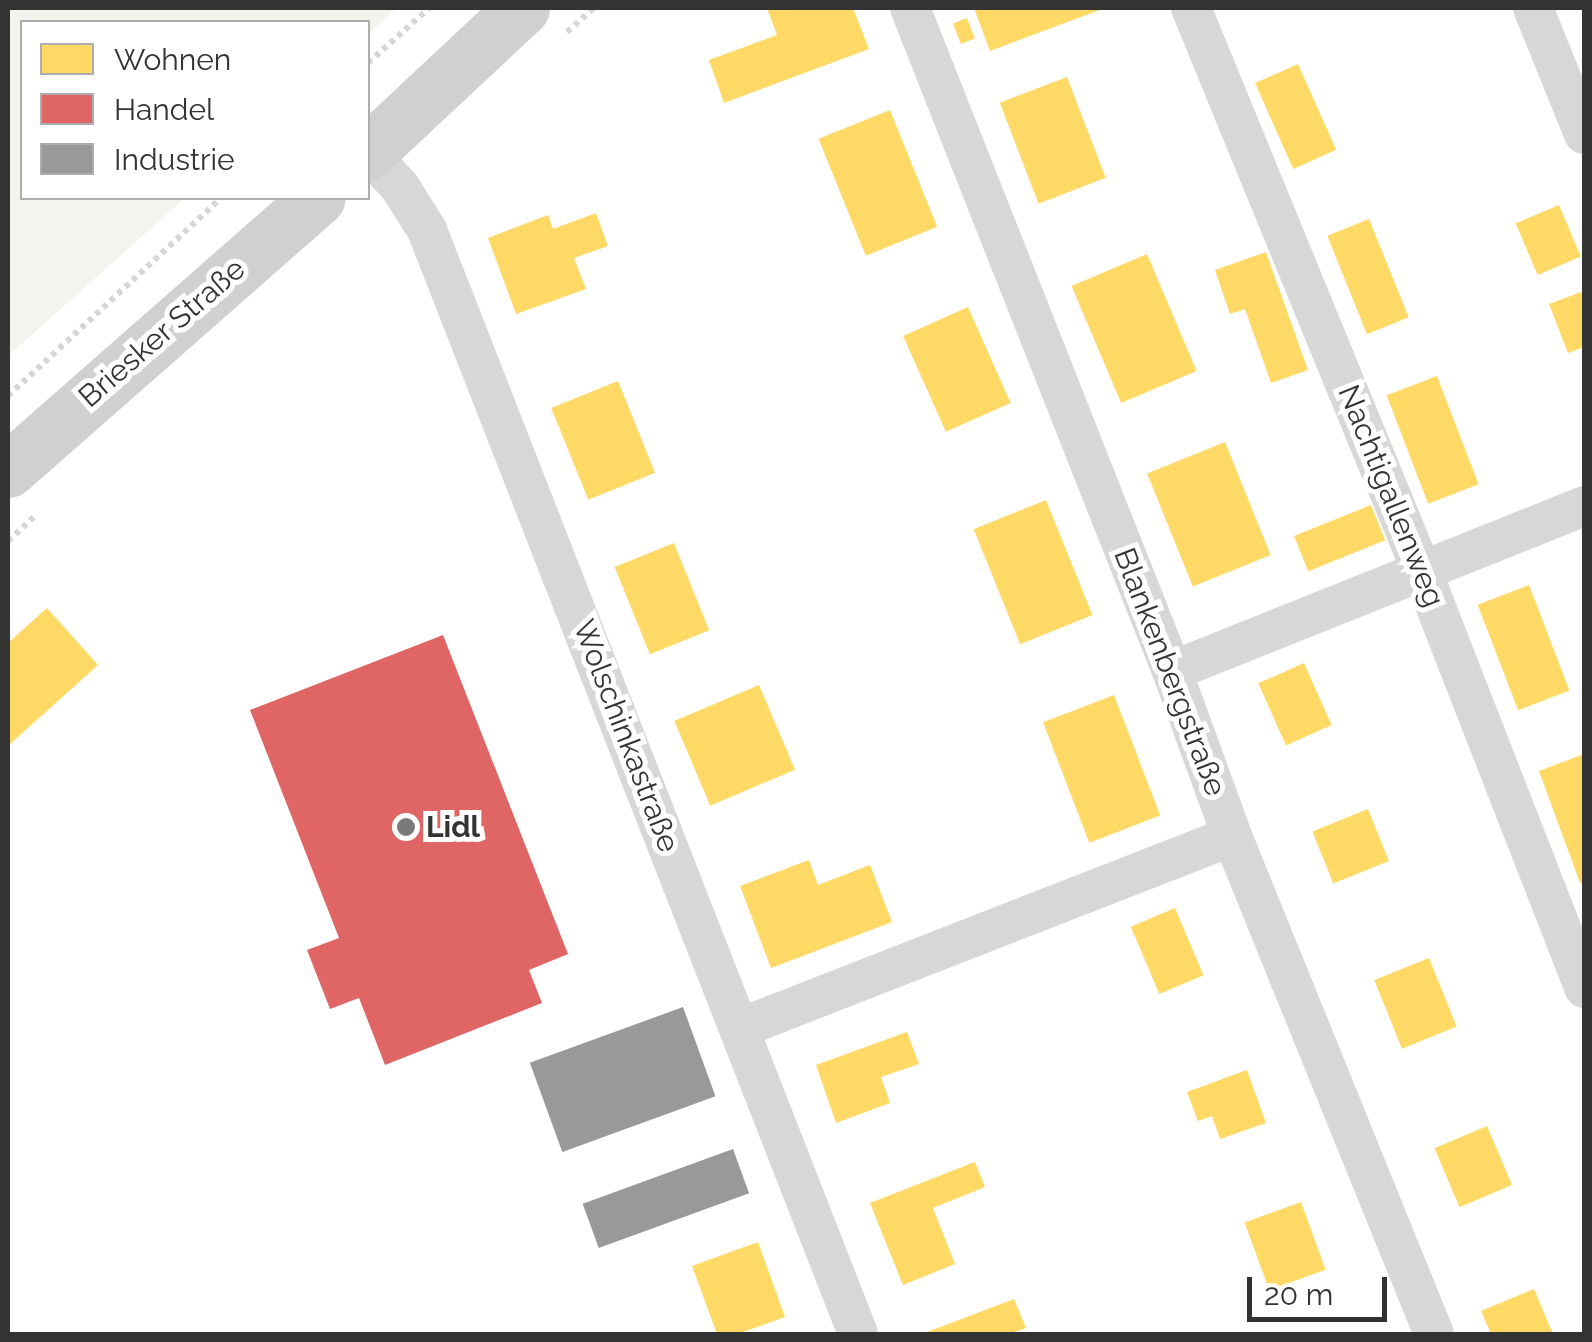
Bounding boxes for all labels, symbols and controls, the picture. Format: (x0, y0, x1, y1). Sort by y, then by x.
legend (20, 20, 370, 200)
text: Wohnen (114, 42, 231, 77)
text: Handel (114, 92, 214, 127)
text: Industrie (114, 142, 235, 177)
street label: Briesker Straße (71, 251, 253, 415)
street label: Nachtigallenweg (1330, 380, 1452, 612)
street label: Blankenbergstraße (1106, 543, 1234, 801)
street label: Wolschinkastraße (565, 615, 687, 857)
place label: Lidl (426, 809, 480, 845)
marker: Lidl (395, 816, 417, 838)
scale bar (1252, 1257, 1392, 1319)
text: 20 m (1264, 1277, 1333, 1312)

